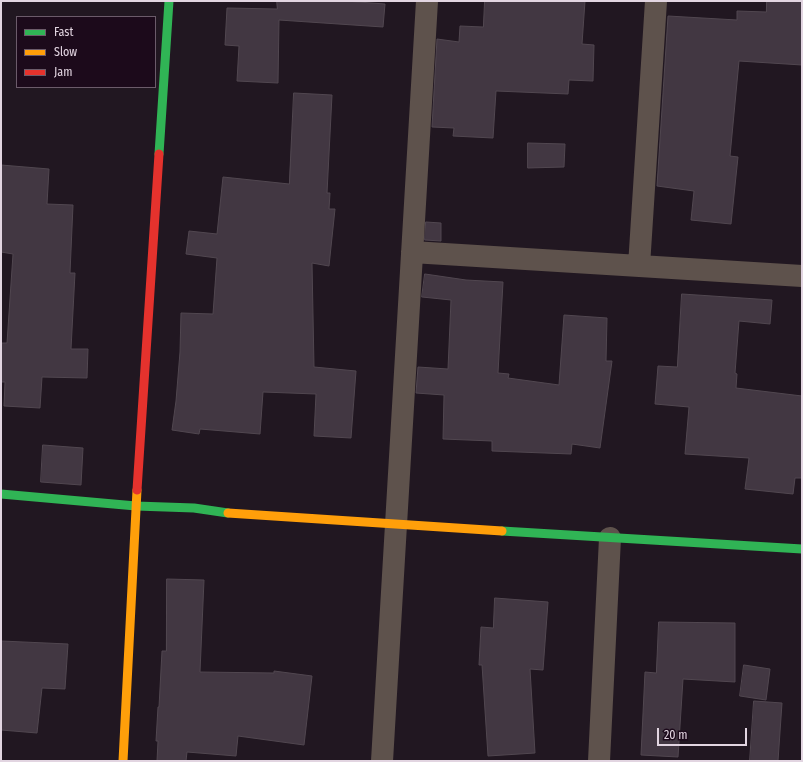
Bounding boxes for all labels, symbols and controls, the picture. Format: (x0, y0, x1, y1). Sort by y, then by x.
legend (16, 16, 156, 88)
text: Fast (54, 25, 73, 39)
text: Slow (54, 45, 77, 59)
text: Jam (54, 65, 72, 79)
scale bar (659, 720, 749, 746)
text: 20 m (664, 728, 688, 742)

